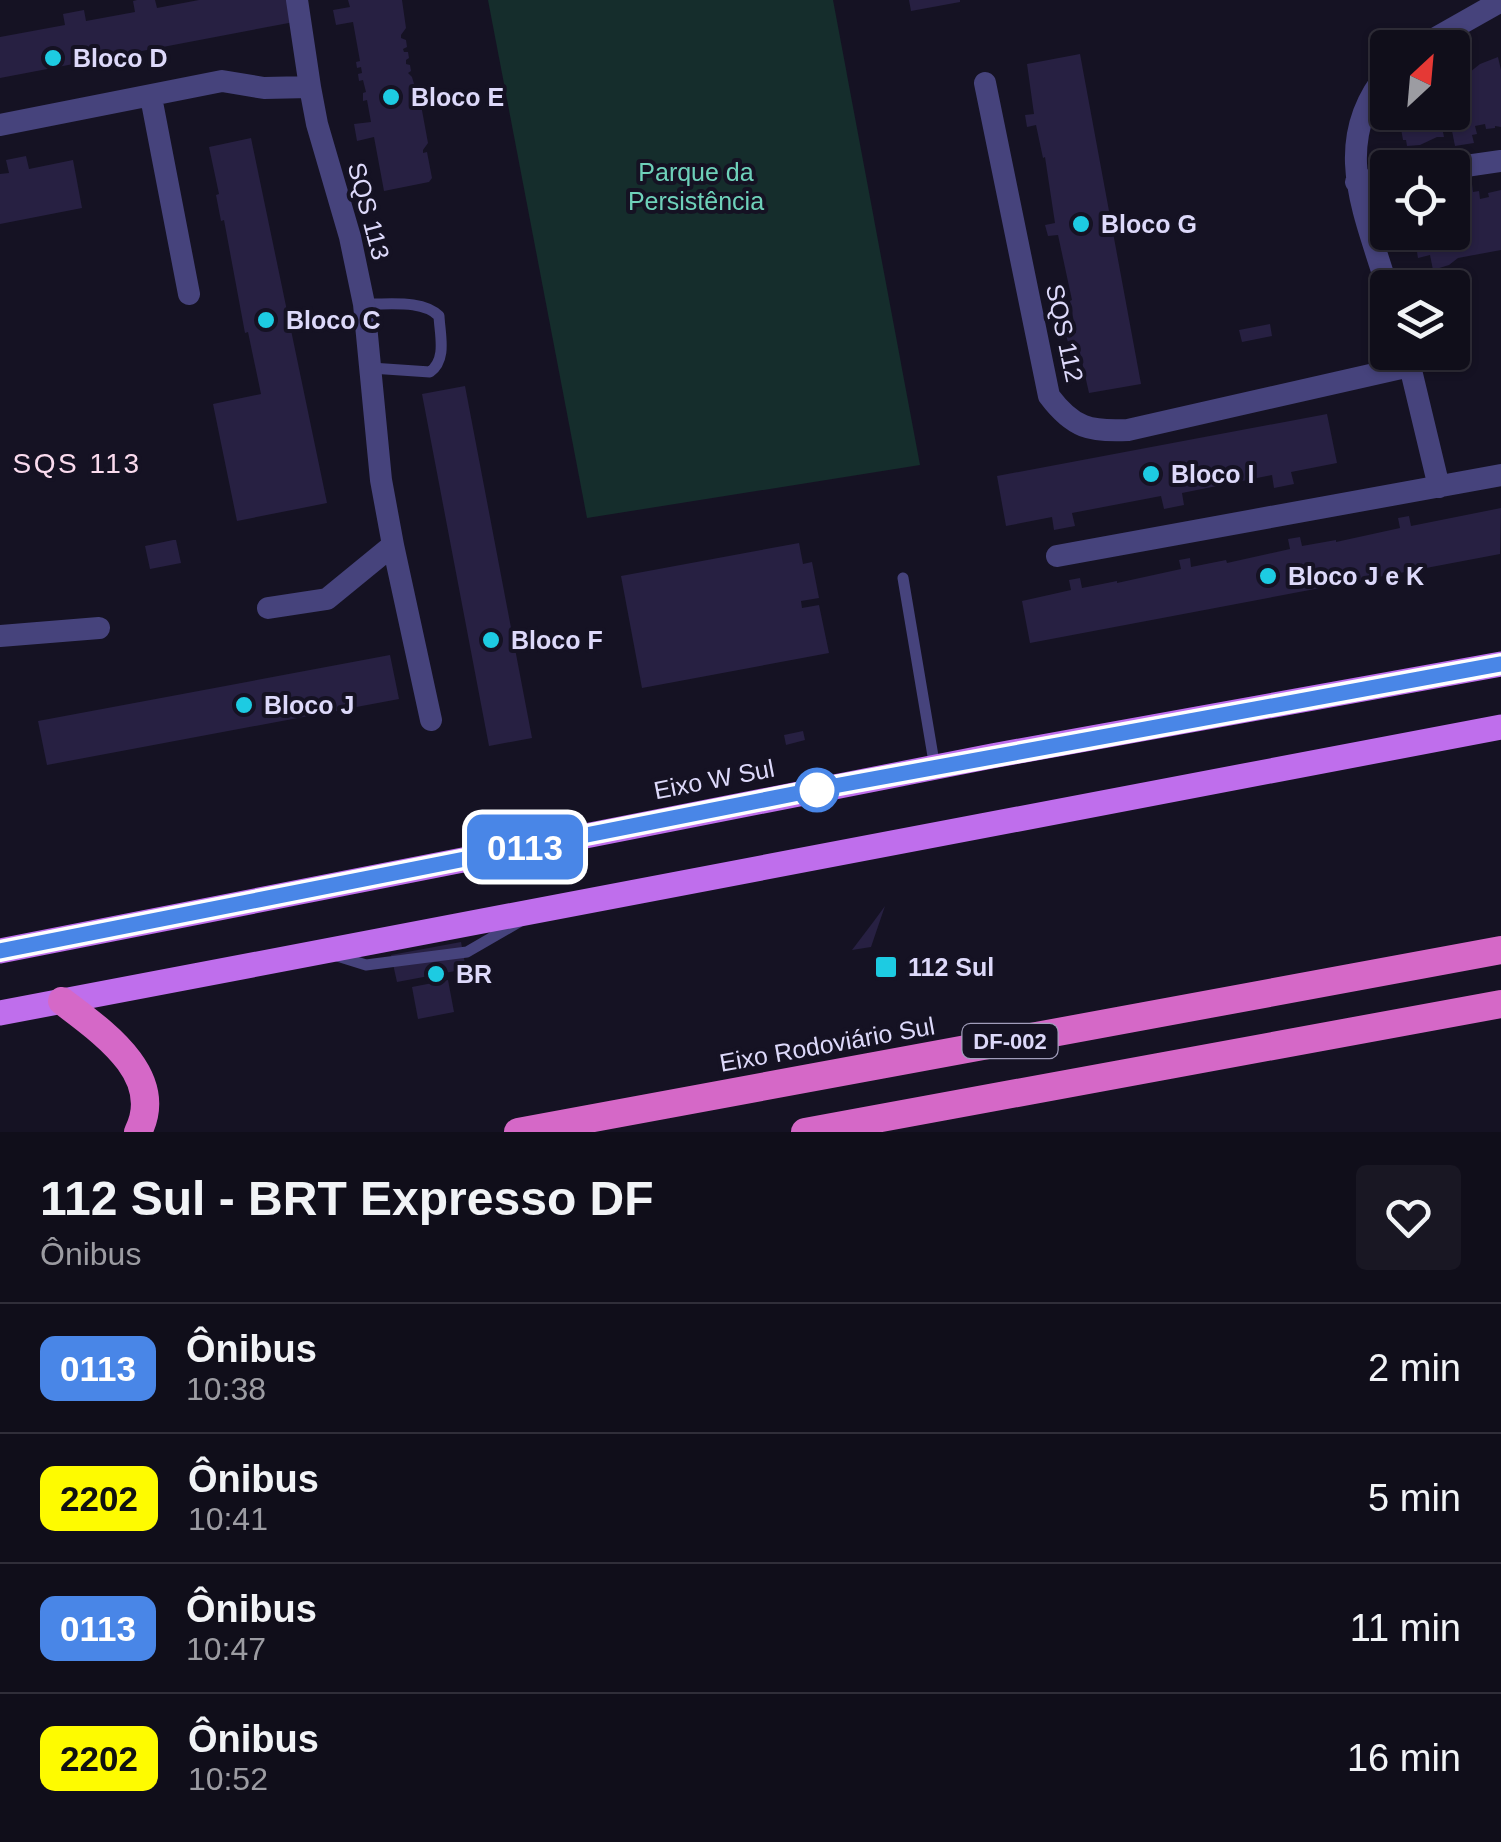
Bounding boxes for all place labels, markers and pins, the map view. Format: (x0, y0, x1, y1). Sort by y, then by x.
place label: Bloco D (73, 44, 167, 72)
marker: Bloco D (42, 47, 64, 69)
place label: Bloco E (411, 83, 504, 111)
marker: Bloco E (380, 86, 402, 108)
place label: Bloco G (1101, 210, 1197, 238)
marker: Bloco G (1070, 213, 1092, 235)
place label: Bloco C (286, 306, 380, 334)
marker: Bloco C (255, 309, 277, 331)
place label: Bloco I (1171, 460, 1254, 488)
marker: Bloco I (1140, 463, 1162, 485)
place label: Bloco J e K (1288, 562, 1424, 590)
marker: Bloco J e K (1257, 565, 1279, 587)
place label: Bloco F (511, 626, 603, 654)
marker: Bloco F (480, 629, 502, 651)
place label: Bloco J (264, 691, 354, 719)
marker: Bloco J (233, 694, 255, 716)
unlabelled marker (796, 769, 838, 811)
place label: 112 Sul (908, 953, 994, 981)
marker: 112 Sul (873, 954, 899, 980)
place label: BR (456, 960, 492, 988)
marker: BR (425, 963, 447, 985)

